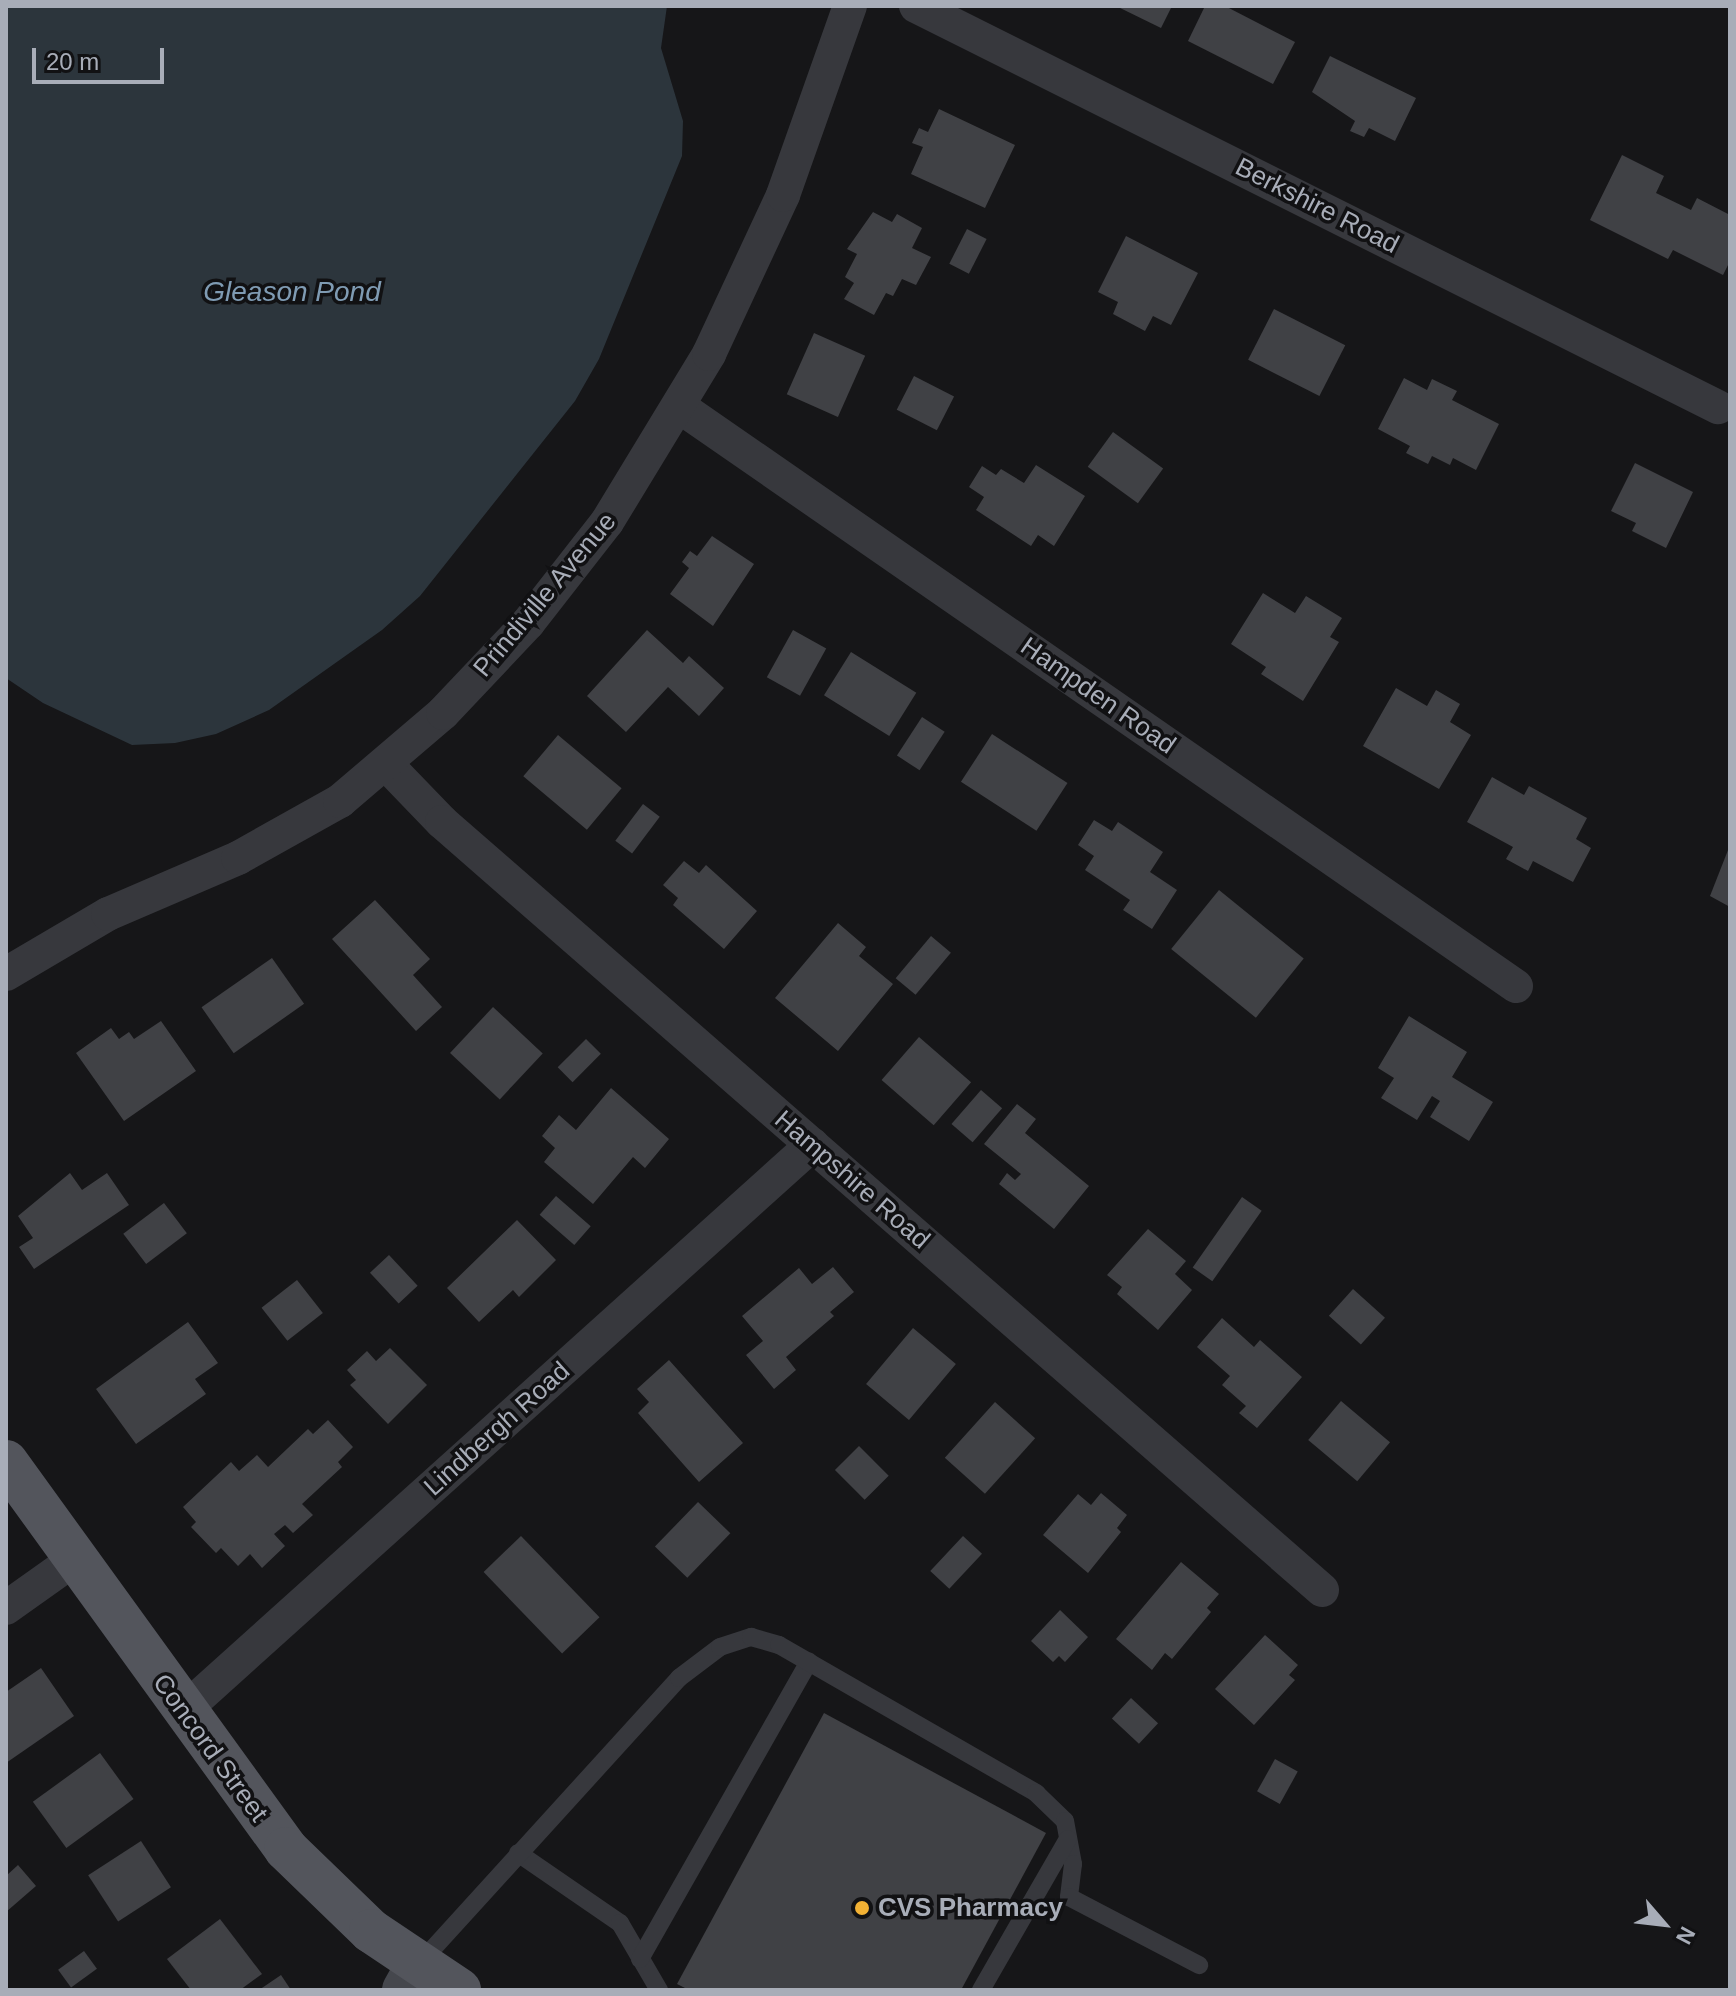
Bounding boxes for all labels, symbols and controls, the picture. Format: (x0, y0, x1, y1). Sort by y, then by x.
scale bar (36, 32, 168, 82)
text: 20 m (46, 48, 99, 75)
street label: Berkshire Road (1230, 151, 1404, 261)
water label: Gleason Pond (203, 275, 381, 309)
street label: Prindiville Avenue (467, 506, 623, 684)
street label: Hampden Road (1014, 631, 1182, 761)
street label: Hampshire Road (768, 1104, 936, 1256)
street label: Lindbergh Road (418, 1356, 576, 1502)
street label: Concord Street (146, 1668, 274, 1828)
north arrow (1624, 1884, 1704, 1964)
place label: CVS Pharmacy (878, 1892, 1063, 1924)
marker: CVS Pharmacy (853, 1899, 871, 1917)
text: N (1671, 1923, 1700, 1948)

